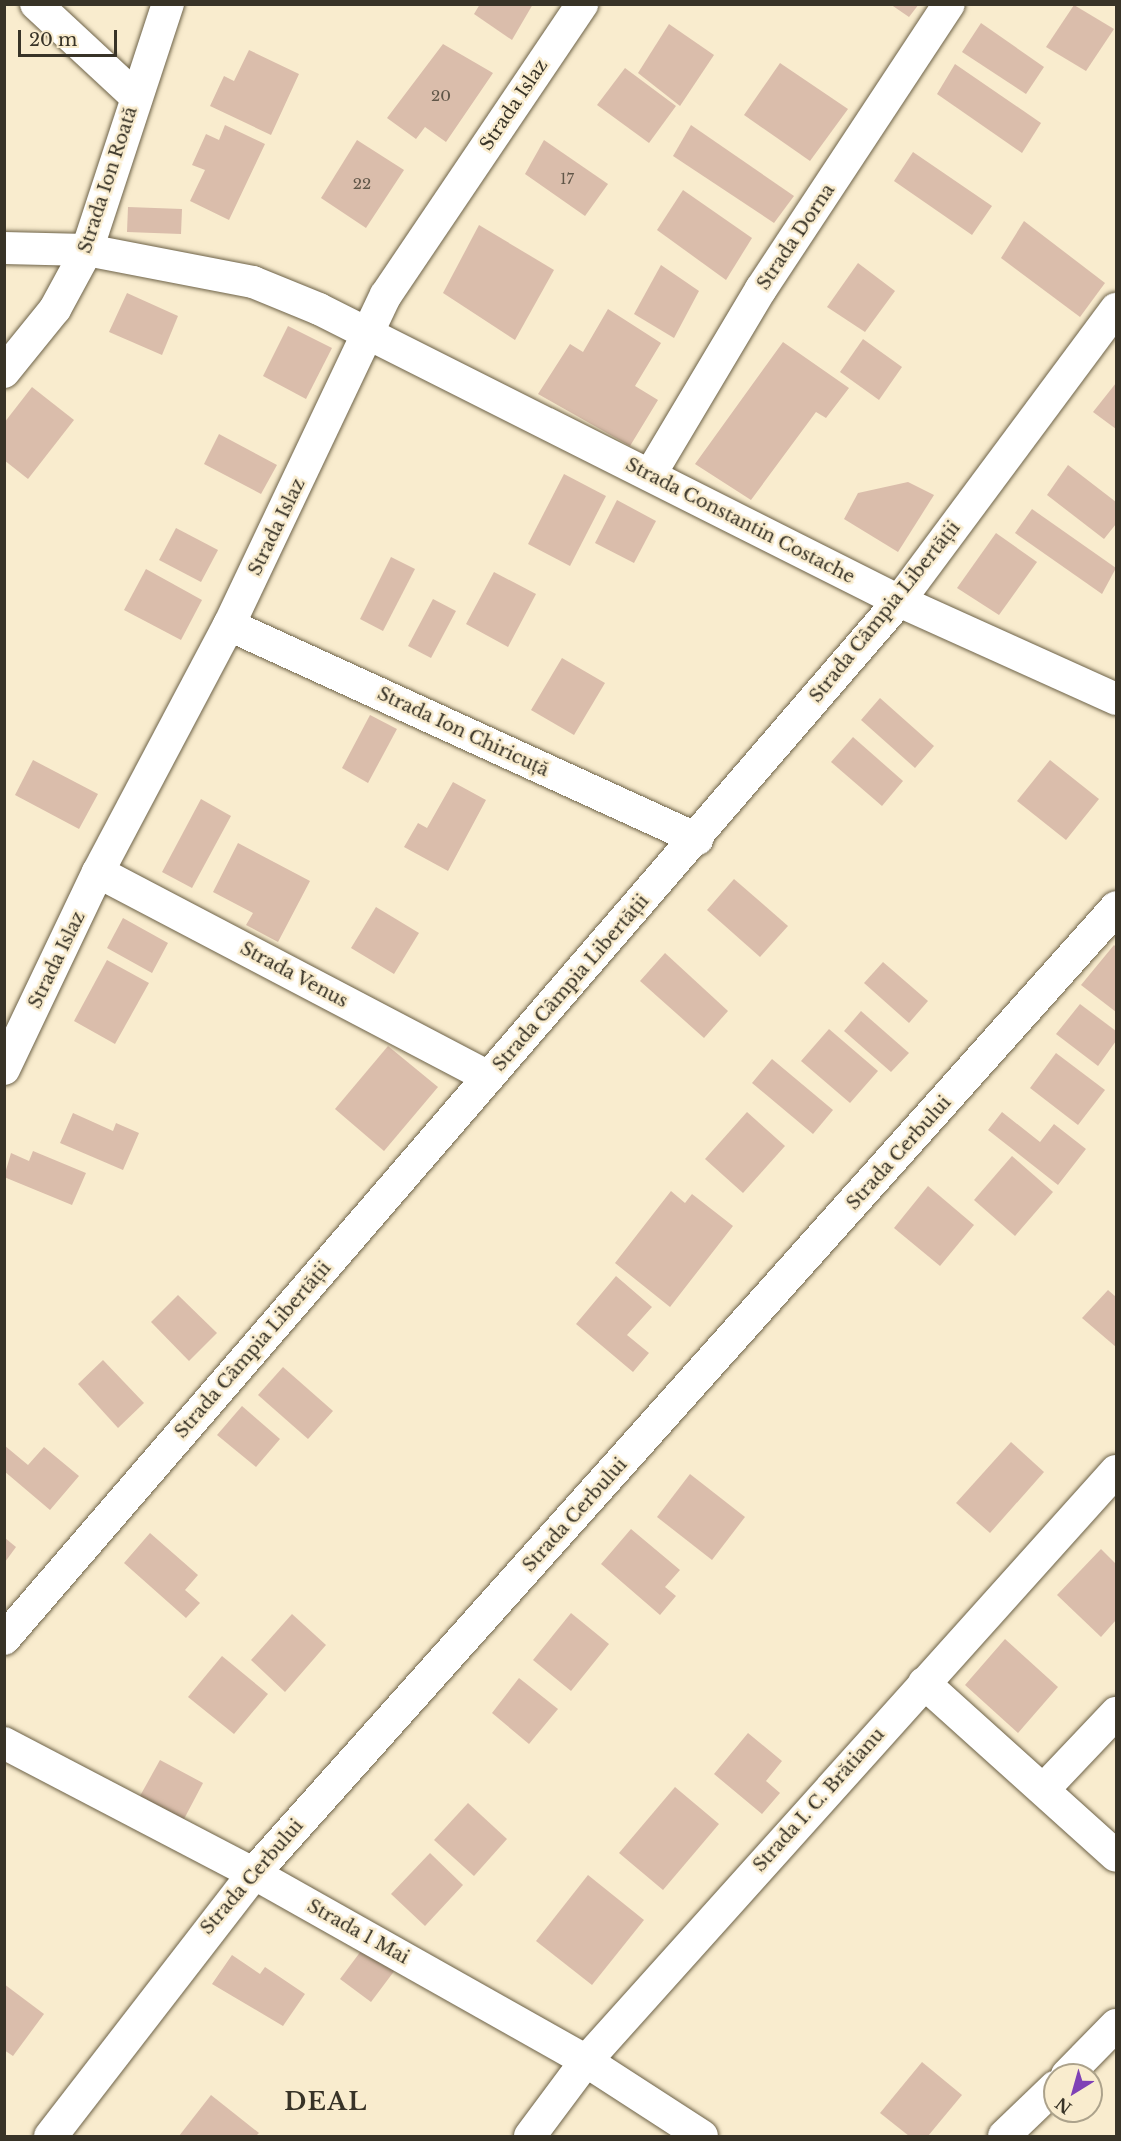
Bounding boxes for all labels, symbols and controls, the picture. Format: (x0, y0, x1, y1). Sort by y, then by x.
scale bar (21, 18, 120, 56)
text: 20 m (29, 29, 77, 51)
street label: Strada Islaz (476, 55, 552, 155)
house number: 20 (431, 87, 451, 105)
street label: Strada Ion Roată (74, 104, 142, 256)
house number: 17 (560, 170, 574, 188)
house number: 22 (353, 175, 371, 193)
street label: Strada Dorna (753, 180, 839, 294)
street label: Strada Constantin Costache (622, 454, 858, 588)
street label: Strada Islaz (244, 475, 310, 579)
street label: Strada Câmpia Libertății (805, 517, 965, 707)
street label: Strada Ion Chiricuță (374, 683, 552, 781)
street label: Strada Câmpia Libertății (488, 890, 654, 1076)
street label: Strada Islaz (24, 908, 90, 1012)
street label: Strada Venus (236, 937, 352, 1013)
street label: Strada Cerbului (842, 1092, 956, 1214)
street label: Strada Câmpia Libertății (170, 1257, 336, 1443)
street label: Strada Cerbului (518, 1454, 632, 1576)
street label: Strada I. C. Brătianu (749, 1724, 889, 1876)
street label: Strada Cerbului (196, 1815, 308, 1939)
street label: Strada 1 Mai (303, 1895, 413, 1969)
north arrow (1043, 2063, 1103, 2123)
district label: DEAL (284, 2088, 368, 2116)
text: N (1051, 2093, 1075, 2118)

